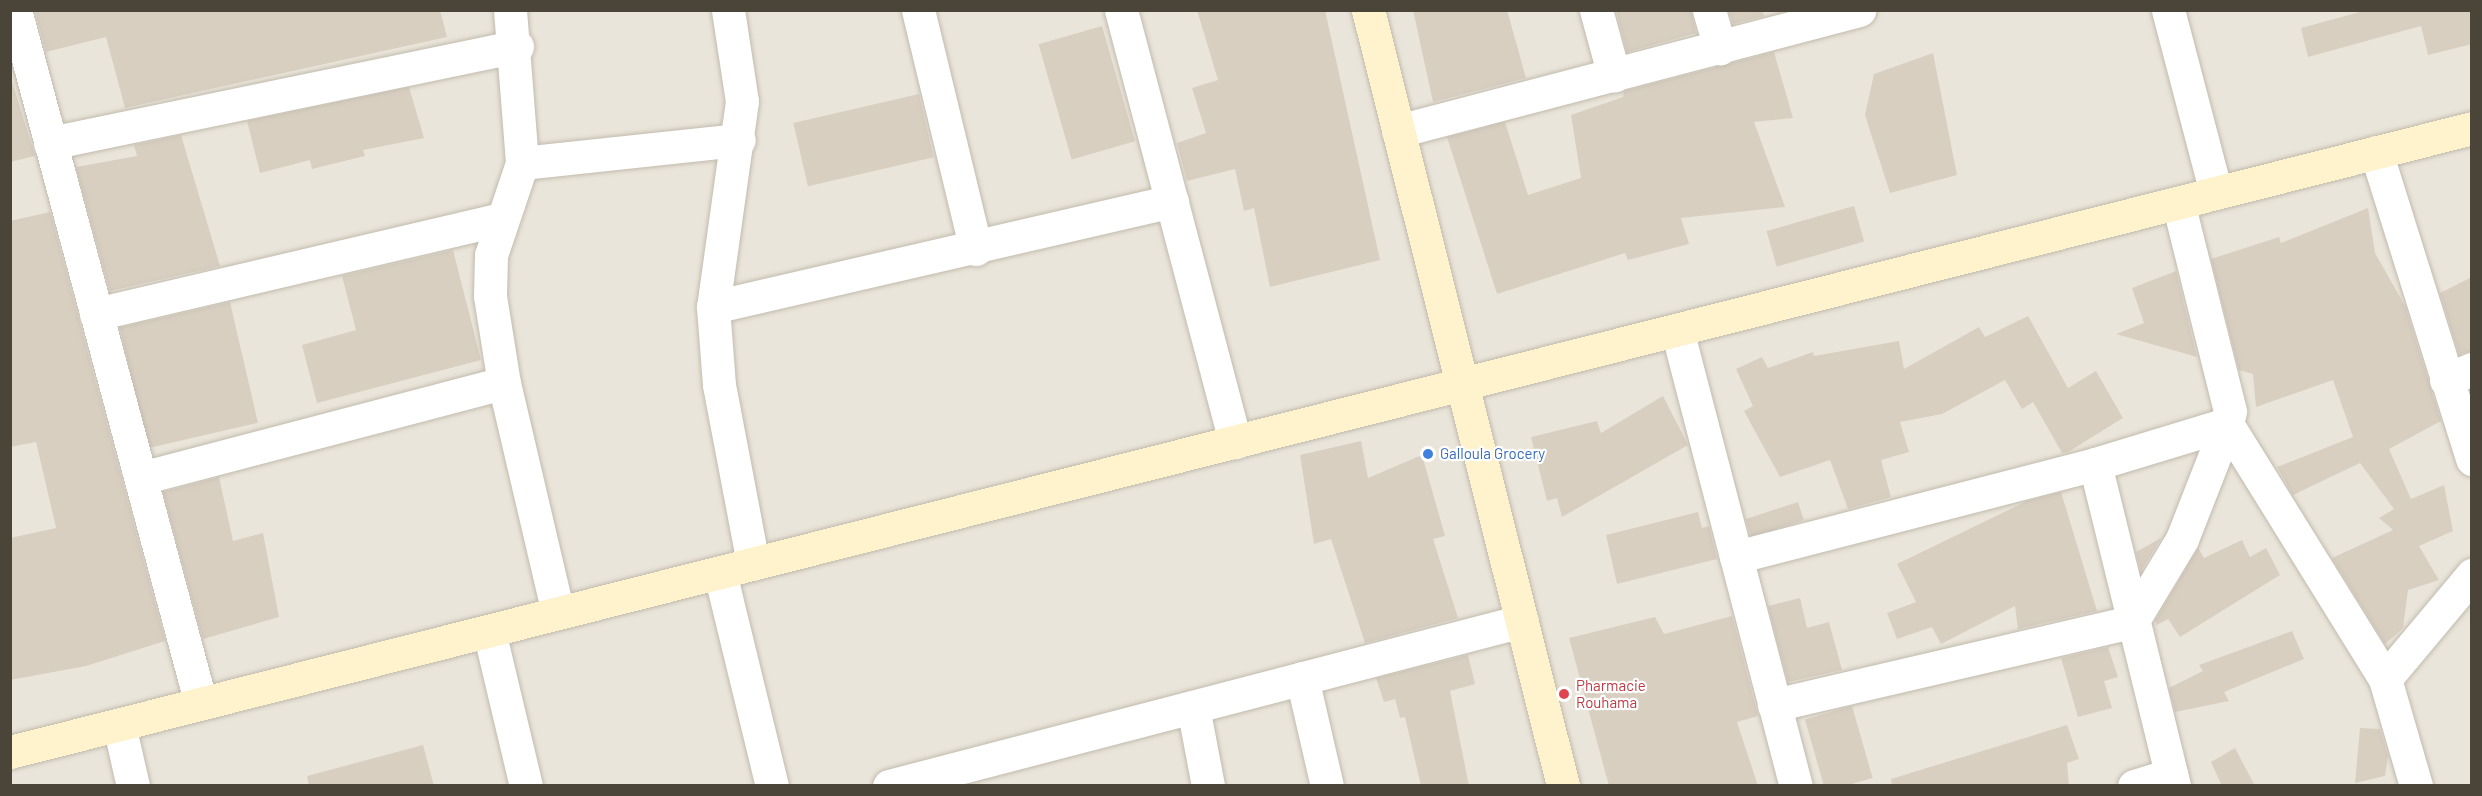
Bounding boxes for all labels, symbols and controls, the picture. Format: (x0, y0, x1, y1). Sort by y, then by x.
place label: Galloula Grocery (1440, 445, 1545, 463)
marker: Galloula Grocery (1421, 447, 1435, 461)
place label: Pharmacie Rouhama (1576, 676, 1646, 711)
marker: Pharmacie Rouhama (1557, 687, 1571, 701)

